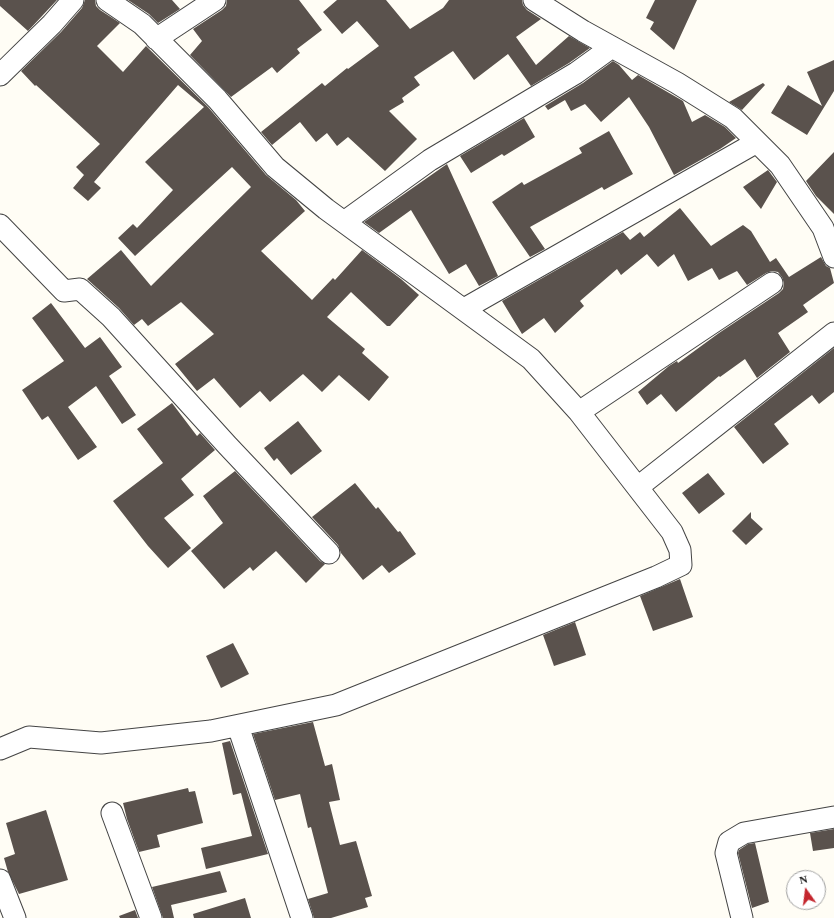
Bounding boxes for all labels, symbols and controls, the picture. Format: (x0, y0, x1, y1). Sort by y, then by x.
north arrow (786, 870, 826, 910)
text: N (798, 873, 809, 886)

